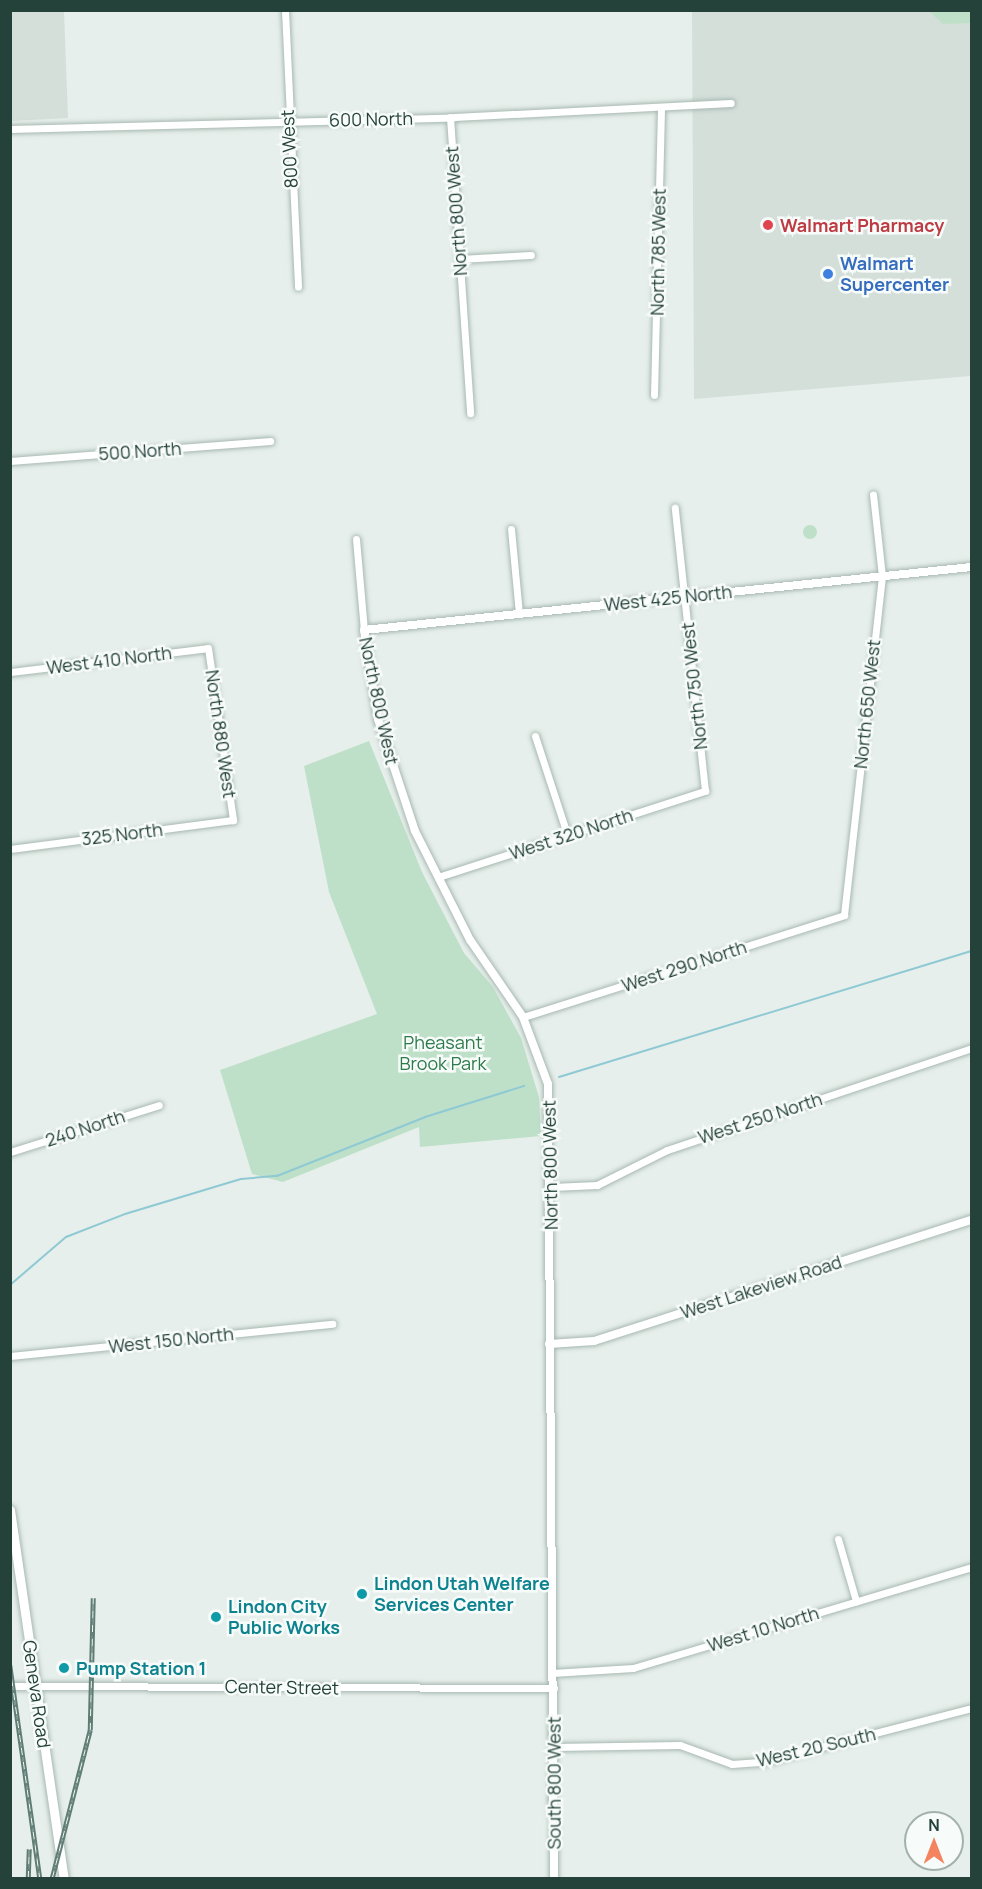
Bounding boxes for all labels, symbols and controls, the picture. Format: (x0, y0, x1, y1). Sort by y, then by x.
street label: 600 North (329, 107, 413, 131)
street label: 800 West (276, 109, 302, 189)
street label: North 800 West (441, 145, 471, 277)
street label: North 785 West (646, 188, 670, 316)
place label: Walmart Pharmacy (780, 214, 944, 236)
marker: Walmart Pharmacy (761, 218, 775, 232)
place label: Walmart Supercenter (840, 253, 949, 296)
marker: Walmart Supercenter (821, 267, 835, 281)
street label: 500 North (98, 437, 182, 465)
street label: West 425 North (603, 581, 733, 615)
street label: North 750 West (677, 621, 711, 751)
street label: North 800 West (355, 635, 403, 767)
street label: North 650 West (849, 638, 885, 770)
street label: West 410 North (45, 642, 173, 678)
street label: North 880 West (201, 668, 241, 800)
street label: West 320 North (506, 804, 636, 864)
street label: 325 North (80, 818, 164, 850)
street label: West 290 North (619, 936, 749, 996)
park label: Pheasant Brook Park (399, 1032, 487, 1074)
street label: West 250 North (695, 1088, 825, 1148)
street label: North 800 West (538, 1100, 562, 1230)
street label: 240 North (42, 1105, 128, 1151)
street label: West Lakeview Road (678, 1251, 844, 1323)
street label: West 150 North (107, 1323, 235, 1357)
place label: Lindon Utah Welfare Services Center (374, 1573, 550, 1616)
marker: Lindon Utah Welfare Services Center (355, 1587, 369, 1601)
place label: Lindon City Public Works (228, 1596, 340, 1638)
street label: West 10 North (705, 1602, 821, 1656)
marker: Lindon City Public Works (209, 1610, 223, 1624)
street label: Geneva Road (19, 1639, 55, 1749)
place label: Pump Station 1 (76, 1657, 206, 1679)
marker: Pump Station 1 (57, 1661, 71, 1675)
street label: Center Street (225, 1675, 339, 1699)
street label: South 800 West (543, 1717, 565, 1849)
street label: West 20 South (754, 1723, 878, 1771)
north arrow (904, 1811, 964, 1871)
text: N (928, 1814, 940, 1836)

